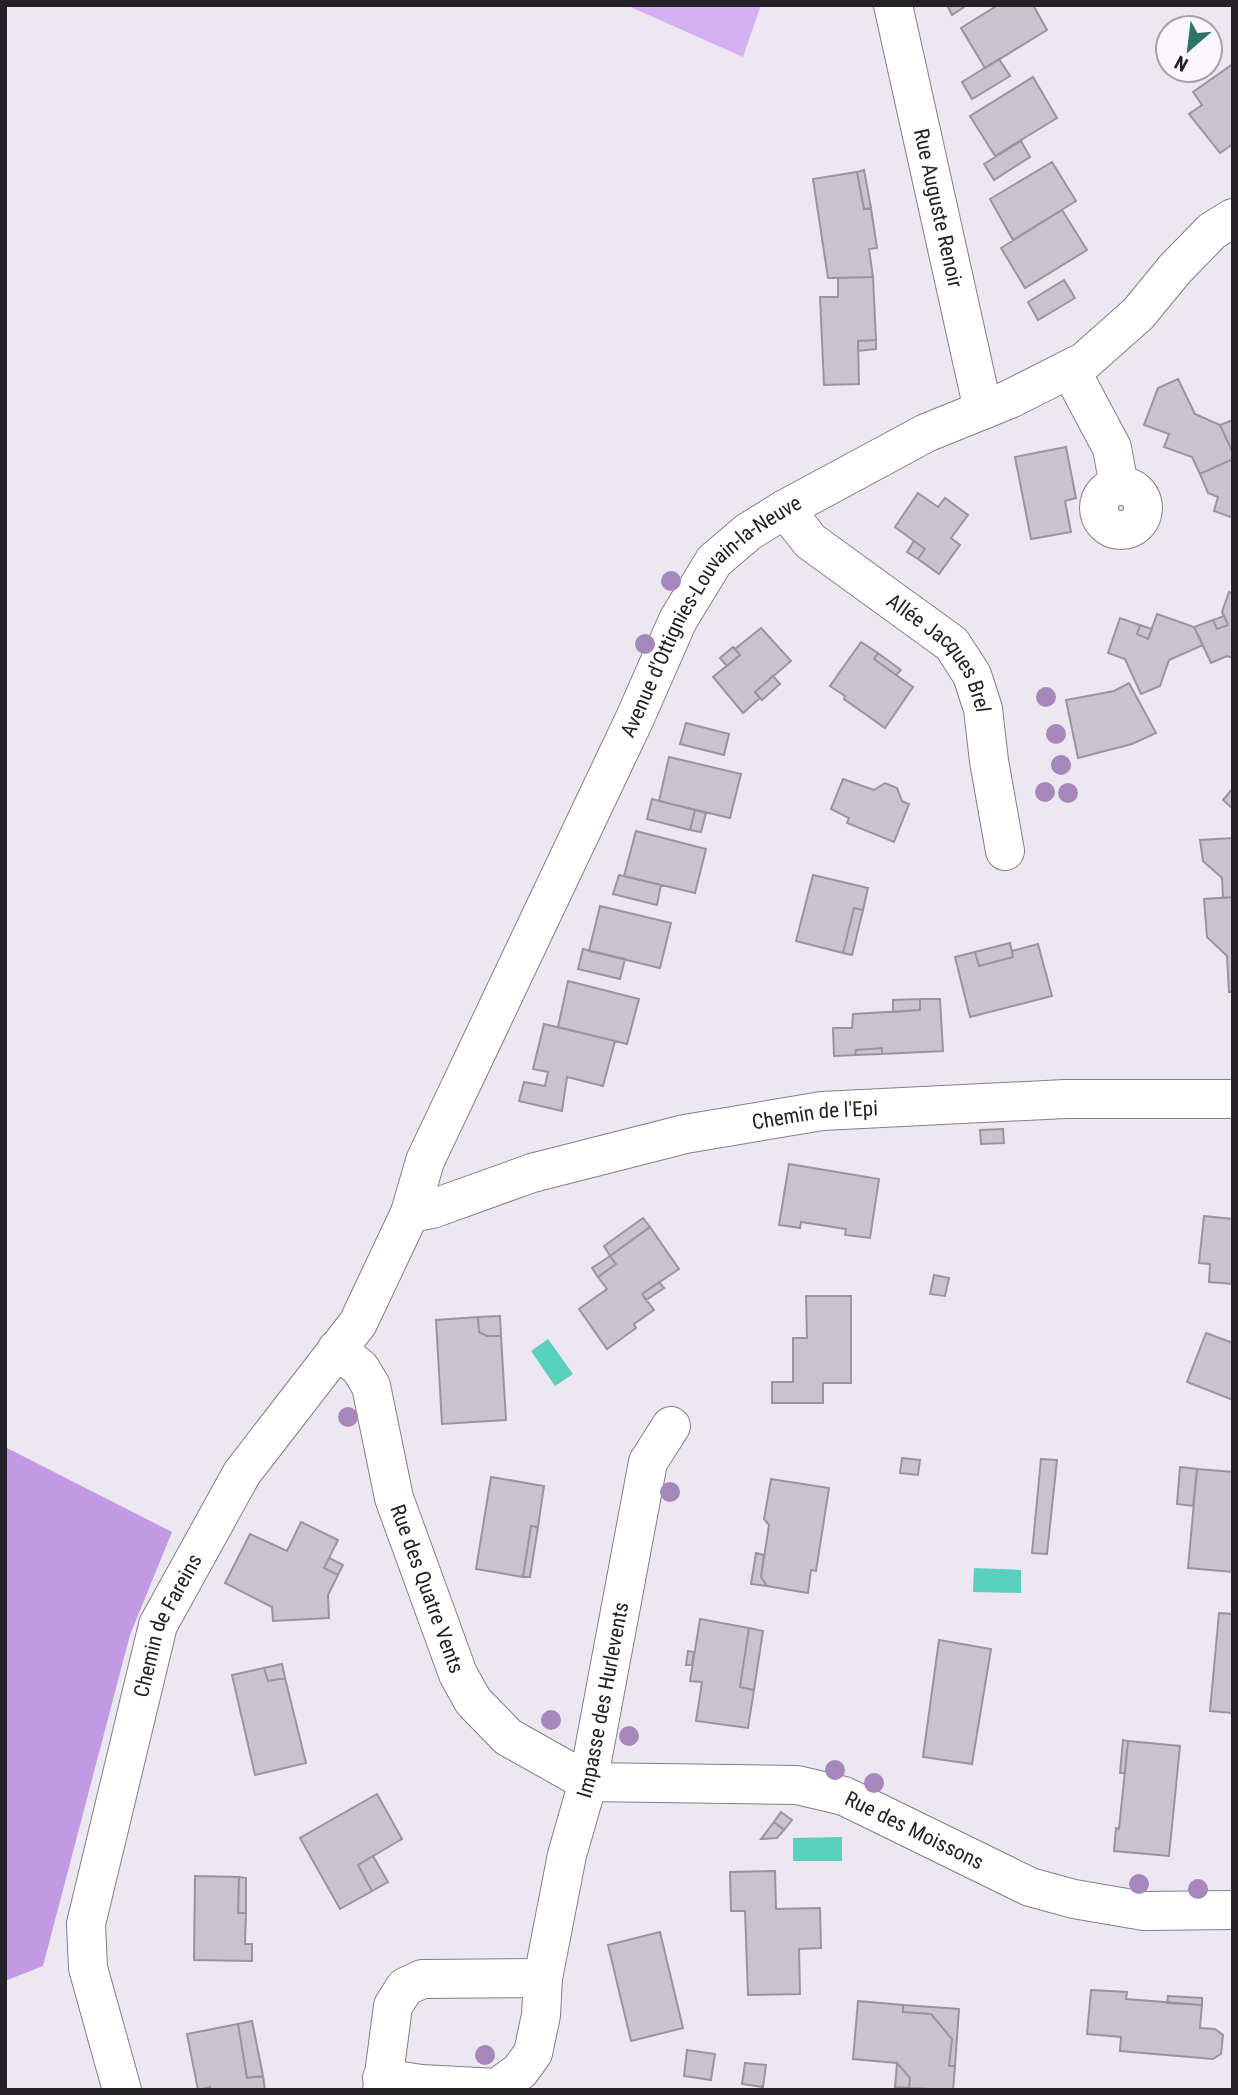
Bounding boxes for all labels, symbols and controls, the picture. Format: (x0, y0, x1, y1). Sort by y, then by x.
north arrow (1154, 14, 1224, 84)
text: N (1171, 51, 1192, 76)
street label: Rue Auguste Renoir (909, 126, 967, 290)
street label: Avenue d'Ottignies-Louvain-la-Neuve (616, 491, 805, 741)
street label: Allée Jacques Brel (882, 589, 995, 713)
street label: Chemin de l'Epi (750, 1096, 878, 1135)
street label: Rue des Quatre Vents (385, 1501, 469, 1677)
street label: Chemin de Fareins (129, 1550, 207, 1700)
street label: Impasse des Hurlevents (572, 1600, 633, 1801)
street label: Rue des Moissons (841, 1786, 988, 1874)

